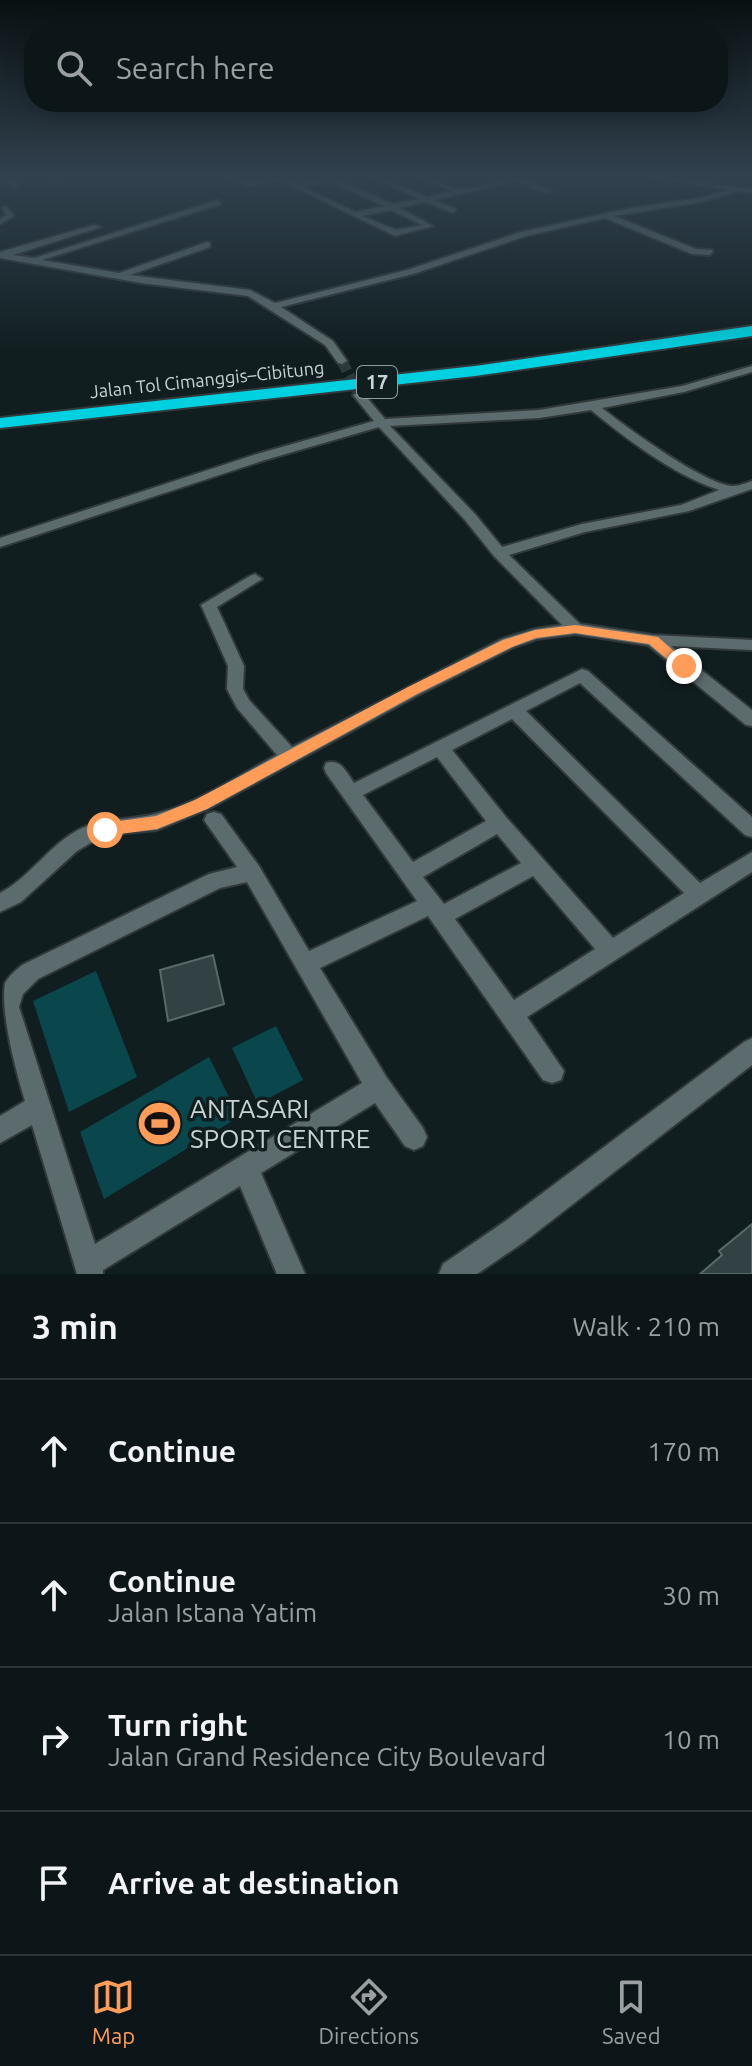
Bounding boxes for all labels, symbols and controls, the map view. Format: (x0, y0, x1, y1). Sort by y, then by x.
search box (24, 24, 728, 112)
icon: search (52, 46, 96, 90)
text: Search here (116, 51, 275, 85)
street label: Jalan Tol Cimanggis–Cibitung (89, 357, 325, 401)
road number: 17 (357, 366, 397, 398)
route end (666, 648, 702, 684)
route start (87, 812, 123, 848)
place label: ANTASARI SPORT CENTRE (190, 1094, 370, 1153)
sports icon: ANTASARI SPORT CENTRE (135, 1100, 183, 1148)
text: 3 min (32, 1307, 118, 1345)
text: Walk · 210 m (572, 1312, 720, 1341)
icon: ahead (32, 1429, 76, 1473)
text: Continue (108, 1434, 236, 1468)
text: 170 m (648, 1437, 720, 1466)
text: Continue (108, 1564, 236, 1598)
icon: ahead (32, 1573, 76, 1617)
text: 30 m (662, 1581, 720, 1610)
text: Jalan Istana Yatim (108, 1598, 317, 1627)
text: Turn right (108, 1708, 248, 1742)
icon: right (32, 1717, 76, 1761)
text: 10 m (662, 1725, 720, 1754)
text: Jalan Grand Residence City Boulevard (108, 1742, 546, 1771)
icon: arrive (32, 1861, 76, 1905)
text: Arrive at destination (108, 1866, 400, 1900)
tab: Map (91, 1975, 135, 2048)
tab: Directions (318, 1975, 419, 2048)
tab: Saved (602, 1975, 661, 2048)

